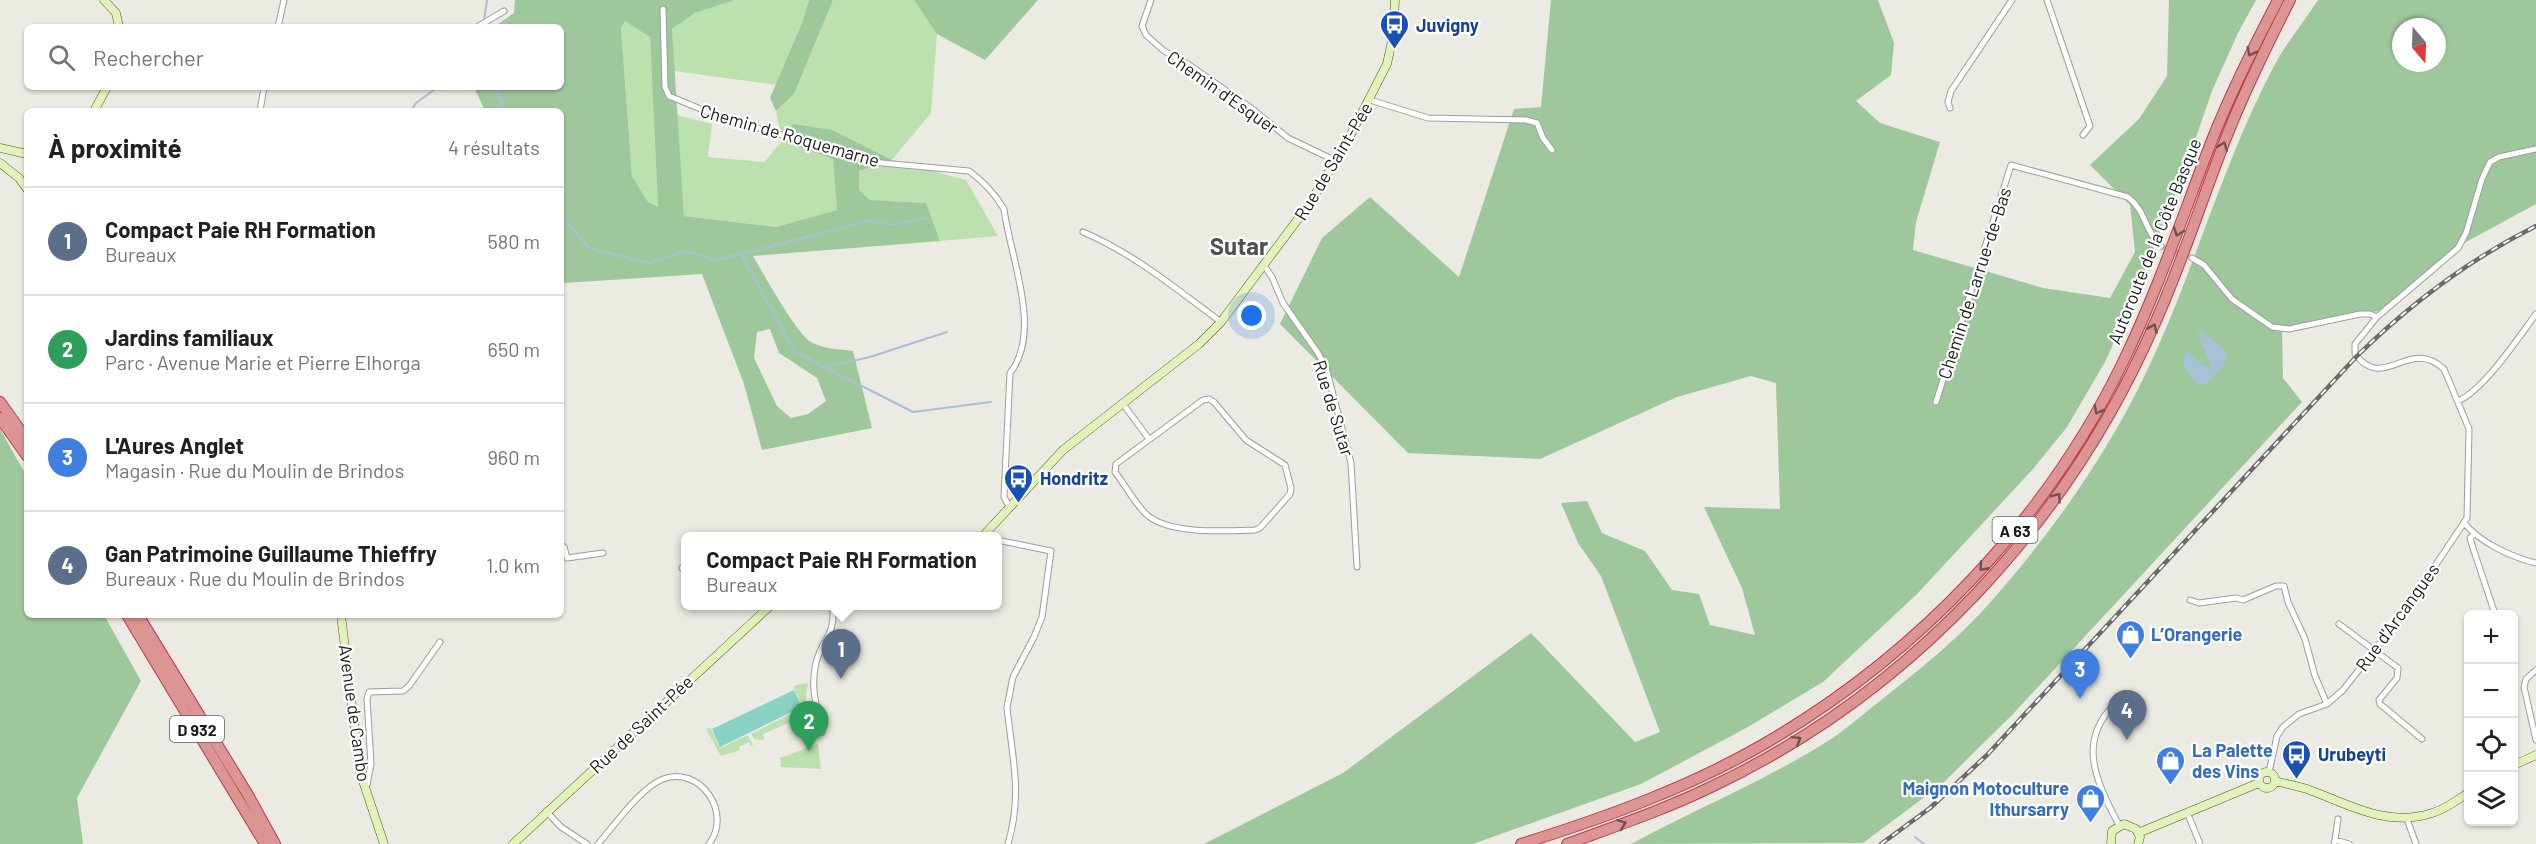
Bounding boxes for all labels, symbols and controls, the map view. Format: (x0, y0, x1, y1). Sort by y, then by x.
bus stop icon: Juvigny (1379, 9, 1411, 51)
place label: Juvigny (1416, 14, 1479, 36)
north arrow (2392, 18, 2446, 72)
search box (24, 24, 564, 90)
icon: search (45, 41, 78, 74)
text: Rechercher (93, 44, 204, 70)
one-way arrow (2247, 45, 2258, 56)
street label: Chemin d'Esquer (1163, 46, 1283, 139)
street label: Rue de Saint-Pée (1289, 98, 1377, 224)
street label: Chemin de Roquemarne (698, 99, 882, 171)
text: À proximité (48, 132, 182, 163)
text: 4 résultats (448, 135, 540, 159)
street label: Autoroute de la Côte Basque (2103, 135, 2205, 347)
one-way arrow (2216, 141, 2228, 152)
street label: Chemin de Larrue-de-Bas (1933, 184, 2015, 382)
text: Compact Paie RH Formation (105, 216, 376, 242)
one-way arrow (2172, 226, 2185, 237)
text: 1 (64, 229, 71, 253)
text: 580 m (487, 229, 540, 253)
district label: Sutar (1210, 231, 1268, 260)
text: Bureaux (105, 242, 176, 266)
your location (1237, 301, 1266, 330)
text: Jardins familiaux (105, 324, 274, 350)
one-way arrow (2146, 324, 2158, 335)
text: 2 (62, 337, 73, 361)
text: 650 m (488, 337, 540, 361)
text: Parc · Avenue Marie et Pierre Elhorga (105, 350, 421, 374)
street label: Rue de Sutar (1309, 357, 1359, 459)
one-way arrow (2094, 404, 2105, 414)
text: L'Aures Anglet (105, 432, 244, 458)
text: 3 (62, 445, 73, 469)
text: 960 m (487, 445, 540, 469)
text: Magasin · Rue du Moulin de Brindos (105, 458, 404, 482)
bus stop icon: Hondritz (1003, 462, 1035, 504)
place label: Hondritz (1040, 467, 1108, 489)
one-way arrow (2050, 493, 2061, 504)
road number: A 63 (1992, 517, 2038, 543)
popup (681, 532, 1002, 610)
text: Gan Patrimoine Guillaume Thieffry (105, 540, 437, 566)
text: Compact Paie RH Formation (706, 546, 977, 572)
text: 4 (61, 553, 74, 577)
text: 1.0 km (486, 553, 540, 577)
street label: Rue d'Arcangues (2350, 559, 2444, 675)
one-way arrow (1979, 560, 1990, 570)
text: Bureaux · Rue du Moulin de Brindos (105, 566, 405, 590)
text: Bureaux (706, 572, 777, 596)
map controls (2464, 610, 2518, 826)
button: + (2464, 610, 2518, 664)
shop icon: L’Orangerie (2114, 618, 2146, 660)
place label: L’Orangerie (2151, 623, 2243, 645)
pin: 1 (822, 630, 860, 679)
street label: Avenue de Cambo (334, 643, 376, 783)
pin: 3 (2060, 650, 2100, 699)
button: − (2464, 664, 2518, 718)
street label: Rue de Saint-Pée (585, 670, 697, 778)
pin: 4 (2108, 690, 2146, 740)
pin: 2 (790, 702, 828, 751)
road number: D 932 (170, 716, 224, 742)
button: locate (2464, 718, 2518, 772)
one-way arrow (1791, 735, 1801, 747)
bus stop icon: Urubeyti (2281, 738, 2313, 780)
place label: La Palette des Vins (2192, 739, 2273, 782)
place label: Urubeyti (2318, 743, 2386, 765)
shop icon: La Palette des Vins (2155, 744, 2187, 786)
button: layers (2464, 772, 2518, 826)
place label: Maignon Motoculture Ithursarry (1902, 777, 2069, 820)
shop icon: Maignon Motoculture Ithursarry (2074, 782, 2106, 824)
one-way arrow (1616, 818, 1627, 831)

